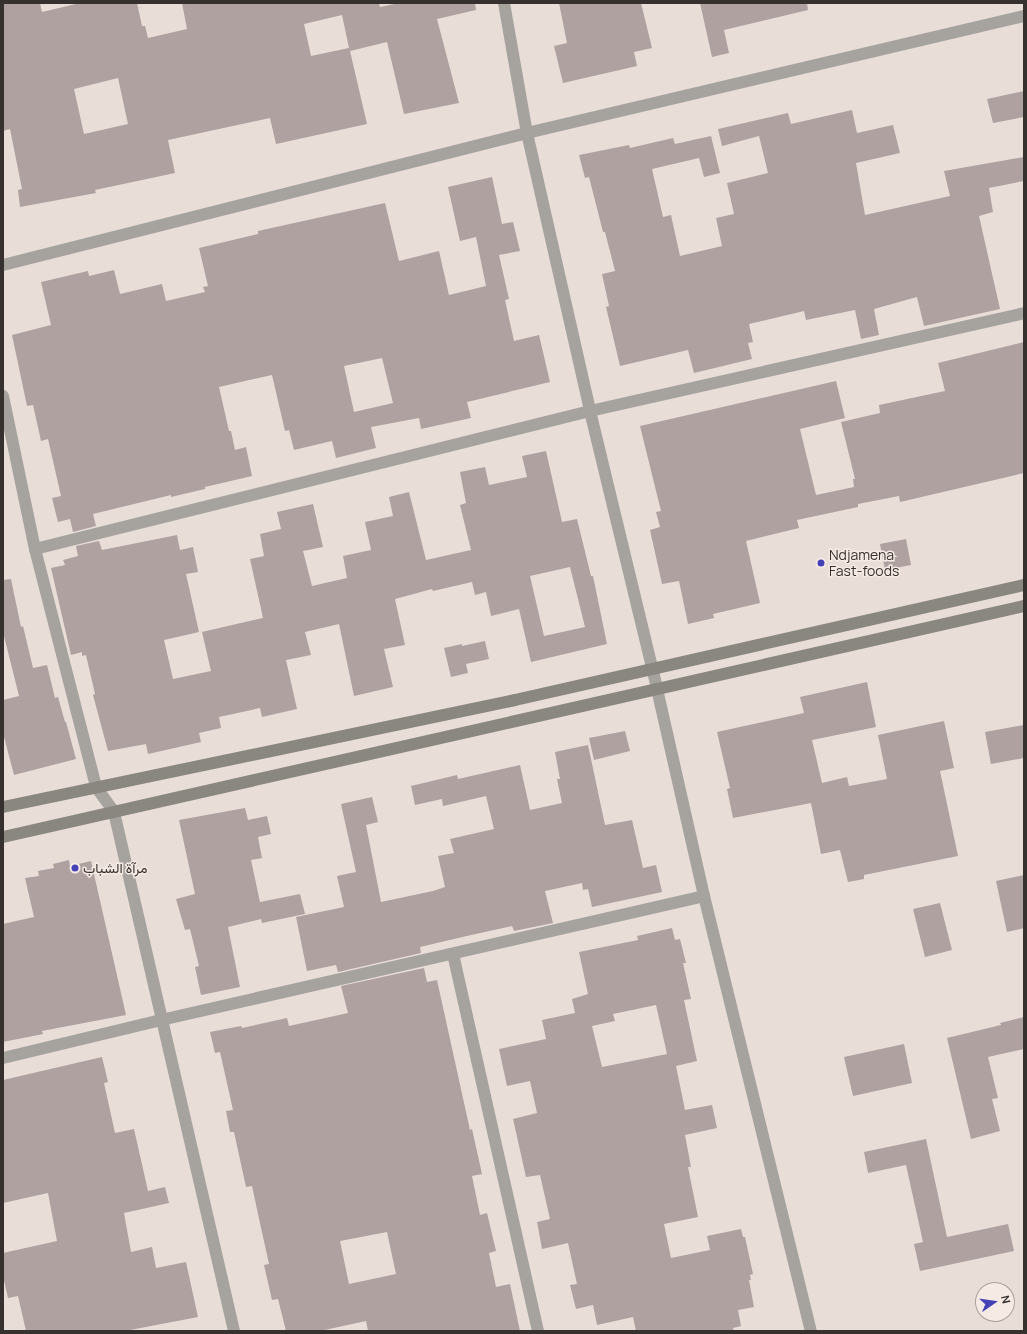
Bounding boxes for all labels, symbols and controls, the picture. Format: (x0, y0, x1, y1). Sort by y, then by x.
place label: Ndjamena Fast-foods (829, 547, 899, 580)
marker: Ndjamena Fast-foods (816, 558, 826, 568)
place label: مرآة الشباب (83, 860, 147, 876)
marker: مرآة الشباب (70, 863, 80, 873)
north arrow (975, 1282, 1015, 1322)
text: N (998, 1294, 1014, 1305)

